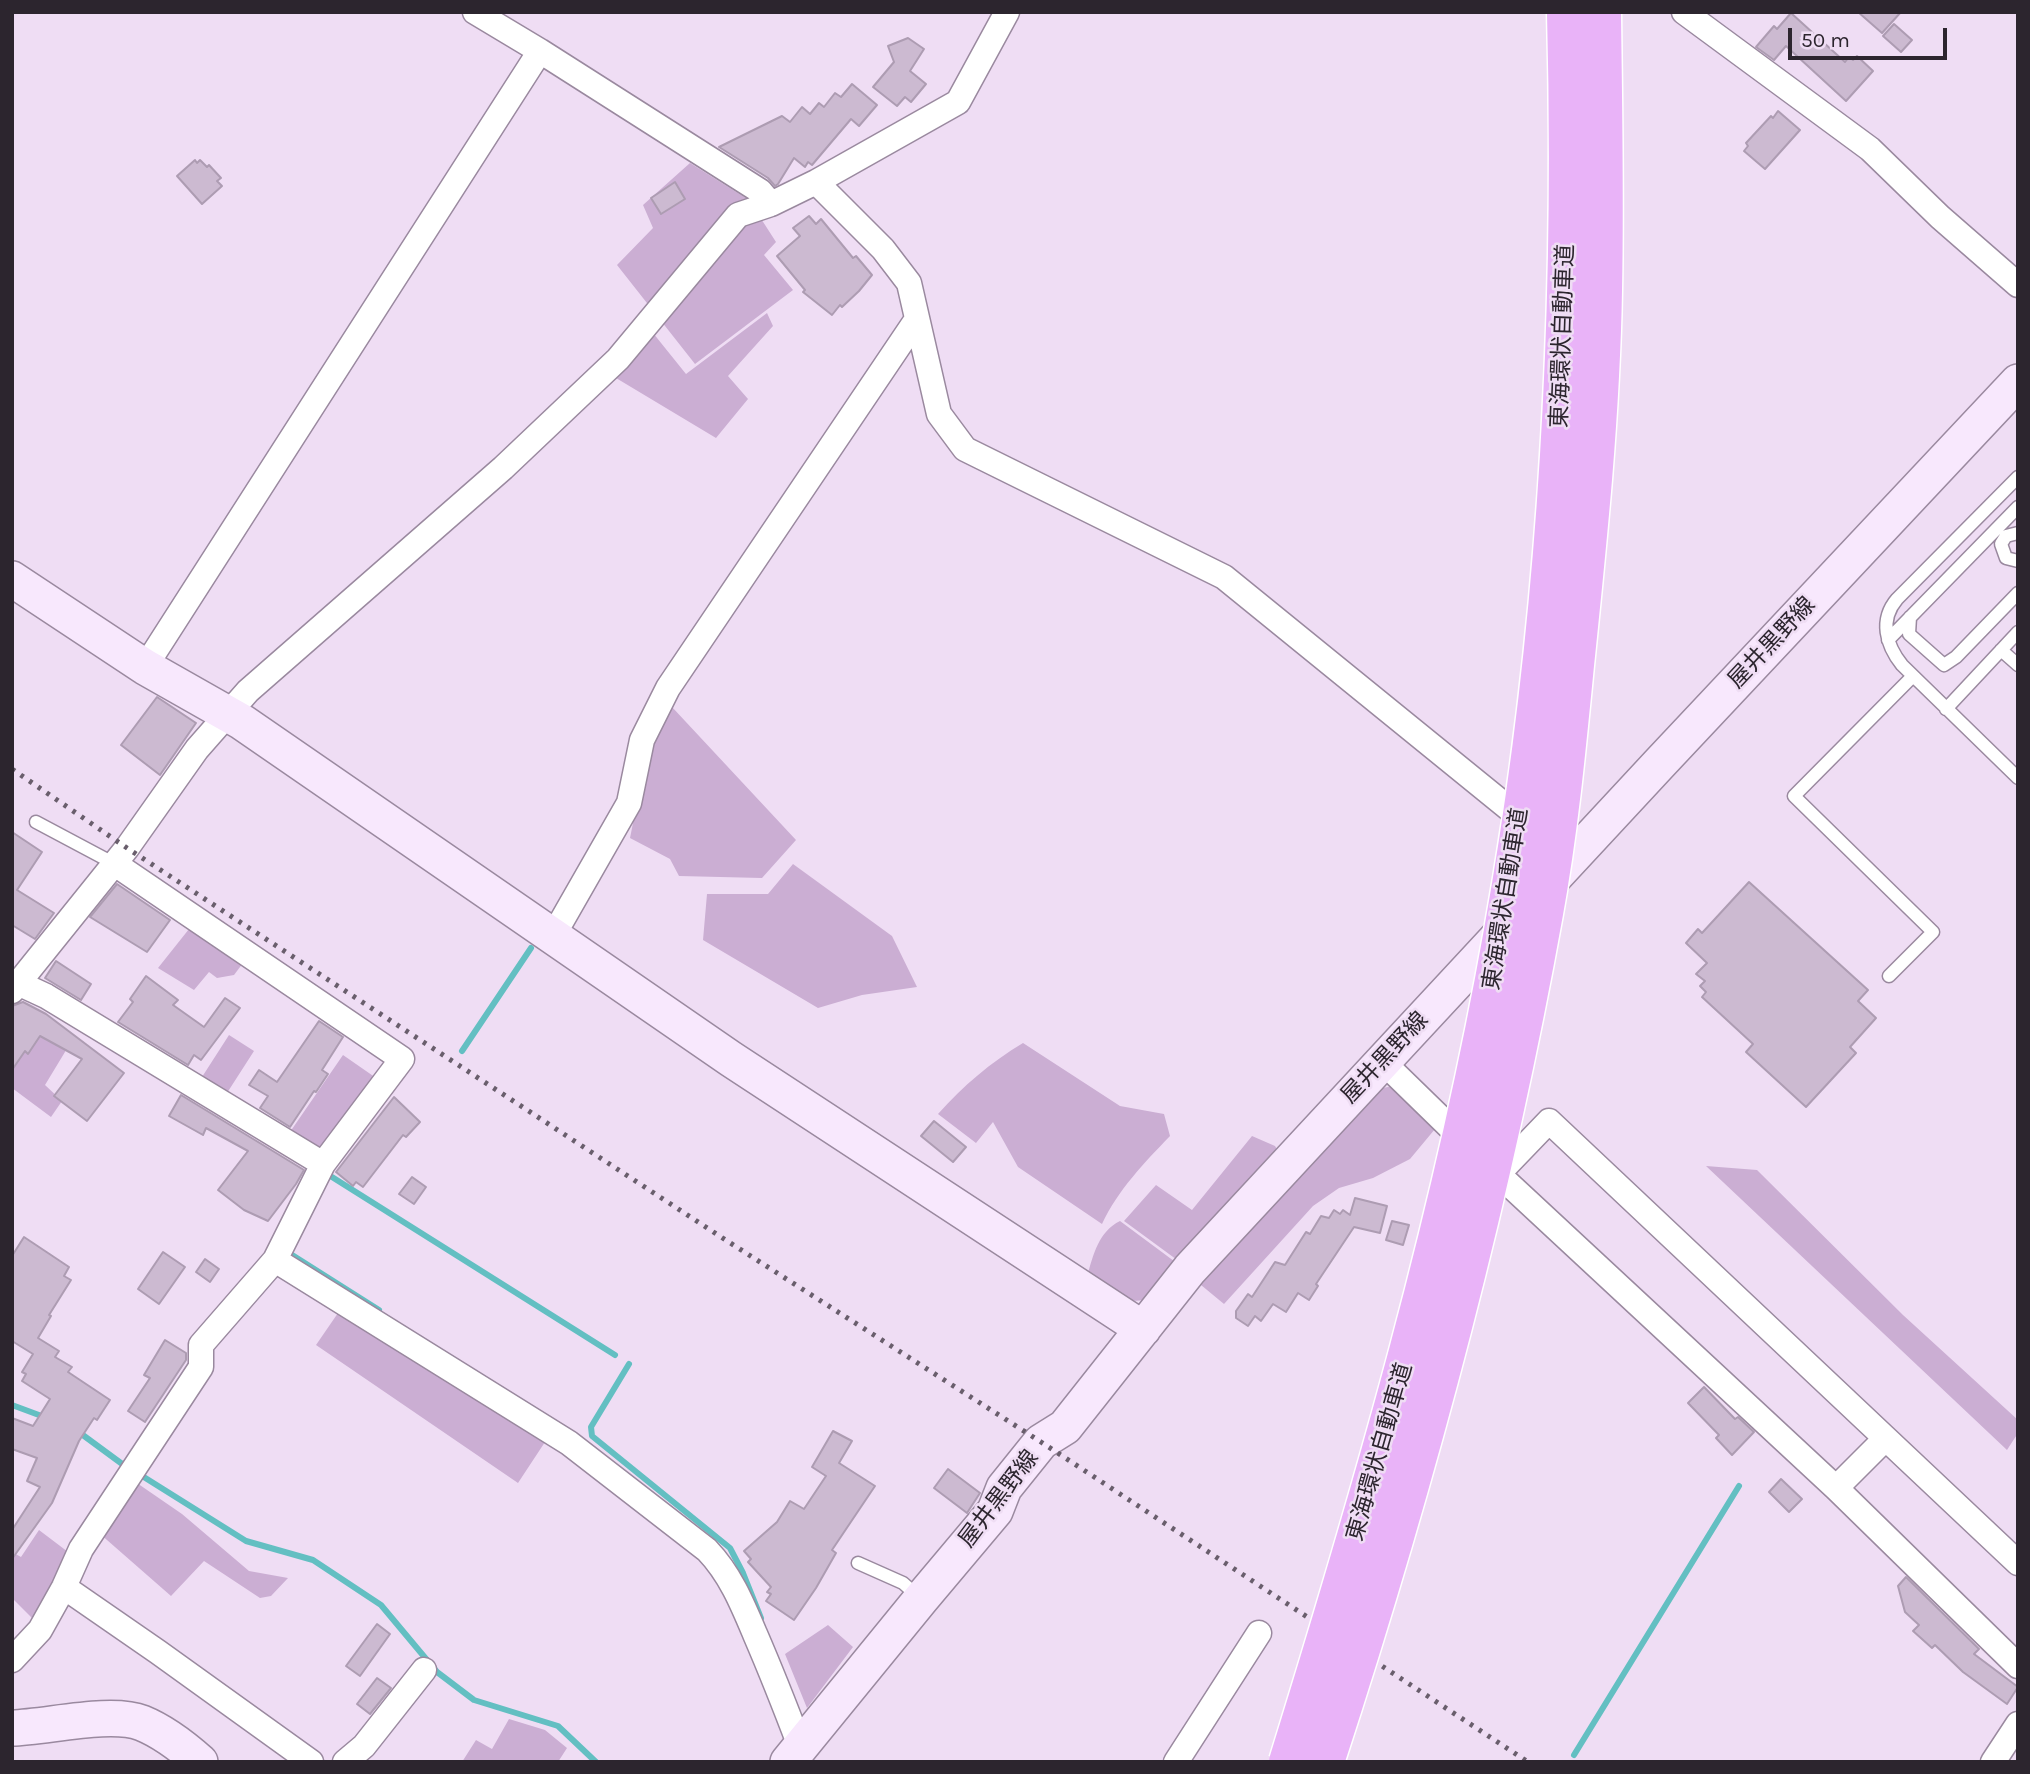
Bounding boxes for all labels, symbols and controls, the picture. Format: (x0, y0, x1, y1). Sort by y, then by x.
scale bar (1792, 14, 1951, 58)
text: 50 m (1801, 28, 1850, 52)
street label: 東海環状自動車道 (1546, 244, 1580, 428)
street label: 屋井黒野線 (1723, 592, 1821, 694)
street label: 東海環状自動車道 (1478, 806, 1534, 992)
street label: 屋井黒野線 (1336, 1007, 1434, 1109)
street label: 東海環状自動車道 (1341, 1360, 1419, 1544)
street label: 屋井黒野線 (953, 1445, 1045, 1553)

